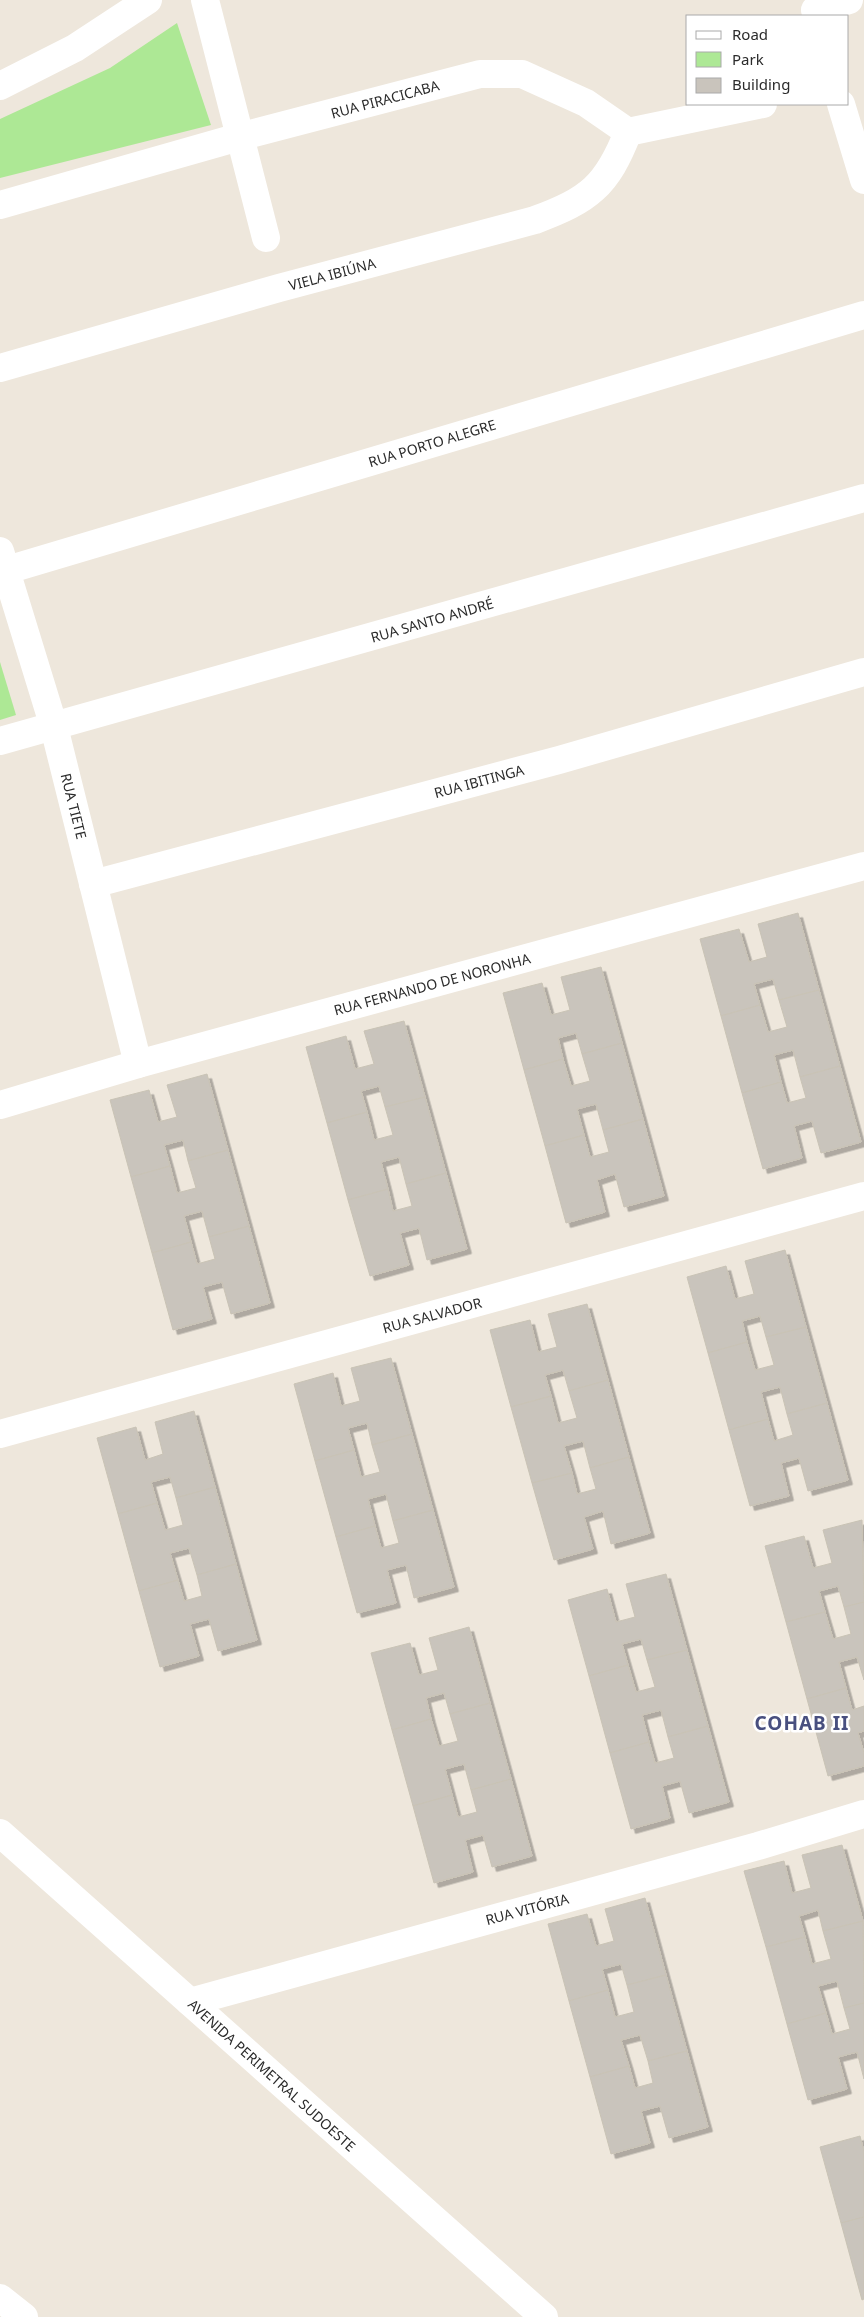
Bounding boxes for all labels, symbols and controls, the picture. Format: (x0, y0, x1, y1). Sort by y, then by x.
legend (686, 15, 849, 105)
text: Road (732, 24, 768, 44)
text: Park (732, 49, 764, 69)
text: Building (732, 74, 790, 94)
street label: RUA PIRACICABA (329, 75, 441, 123)
street label: VIELA IBIÚNA (286, 253, 378, 295)
street label: RUA PORTO ALEGRE (366, 415, 498, 471)
street label: RUA SANTO ANDRÉ (368, 593, 496, 647)
street label: RUA IBITINGA (432, 760, 526, 802)
street label: RUA TIETE (57, 771, 91, 841)
street label: RUA FERNANDO DE NORONHA (331, 949, 533, 1019)
street label: RUA SALVADOR (380, 1293, 484, 1337)
district label: COHAB II (755, 1710, 849, 1736)
street label: RUA VITÓRIA (483, 1889, 571, 1929)
street label: AVENIDA PERIMETRAL SUDOESTE (184, 1995, 360, 2155)

